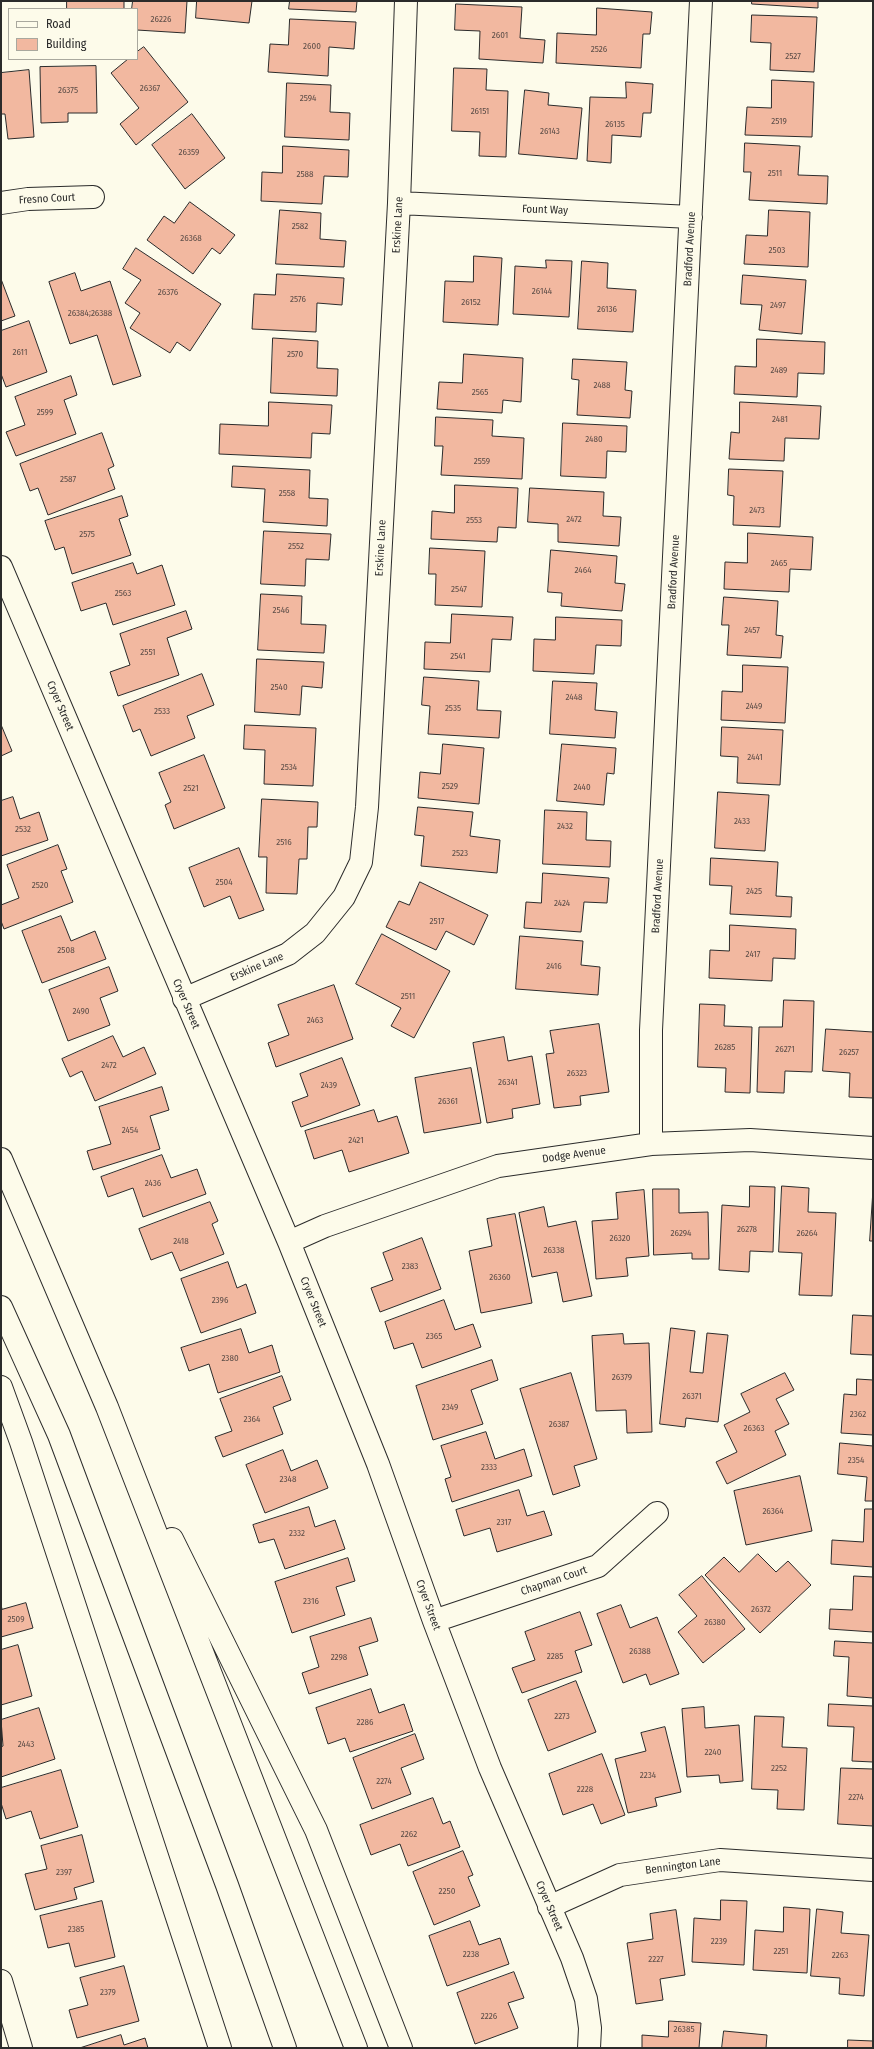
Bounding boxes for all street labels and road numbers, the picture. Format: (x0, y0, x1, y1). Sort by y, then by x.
street label: Fresno Court (18, 191, 76, 207)
street label: Erskine Lane (390, 196, 406, 254)
street label: Fount Way (522, 203, 568, 217)
street label: Bradford Avenue (681, 211, 699, 287)
street label: Erskine Lane (373, 519, 389, 577)
street label: Bradford Avenue (665, 534, 683, 610)
street label: Cryer Street (44, 679, 76, 733)
street label: Bradford Avenue (649, 858, 667, 934)
street label: Erskine Lane (228, 950, 286, 984)
street label: Cryer Street (170, 977, 202, 1031)
street label: Dodge Avenue (541, 1144, 607, 1166)
street label: Cryer Street (297, 1275, 329, 1329)
street label: Chapman Court (519, 1564, 589, 1598)
street label: Cryer Street (413, 1578, 443, 1632)
street label: Bennington Lane (645, 1855, 721, 1877)
street label: Cryer Street (533, 1879, 565, 1933)

